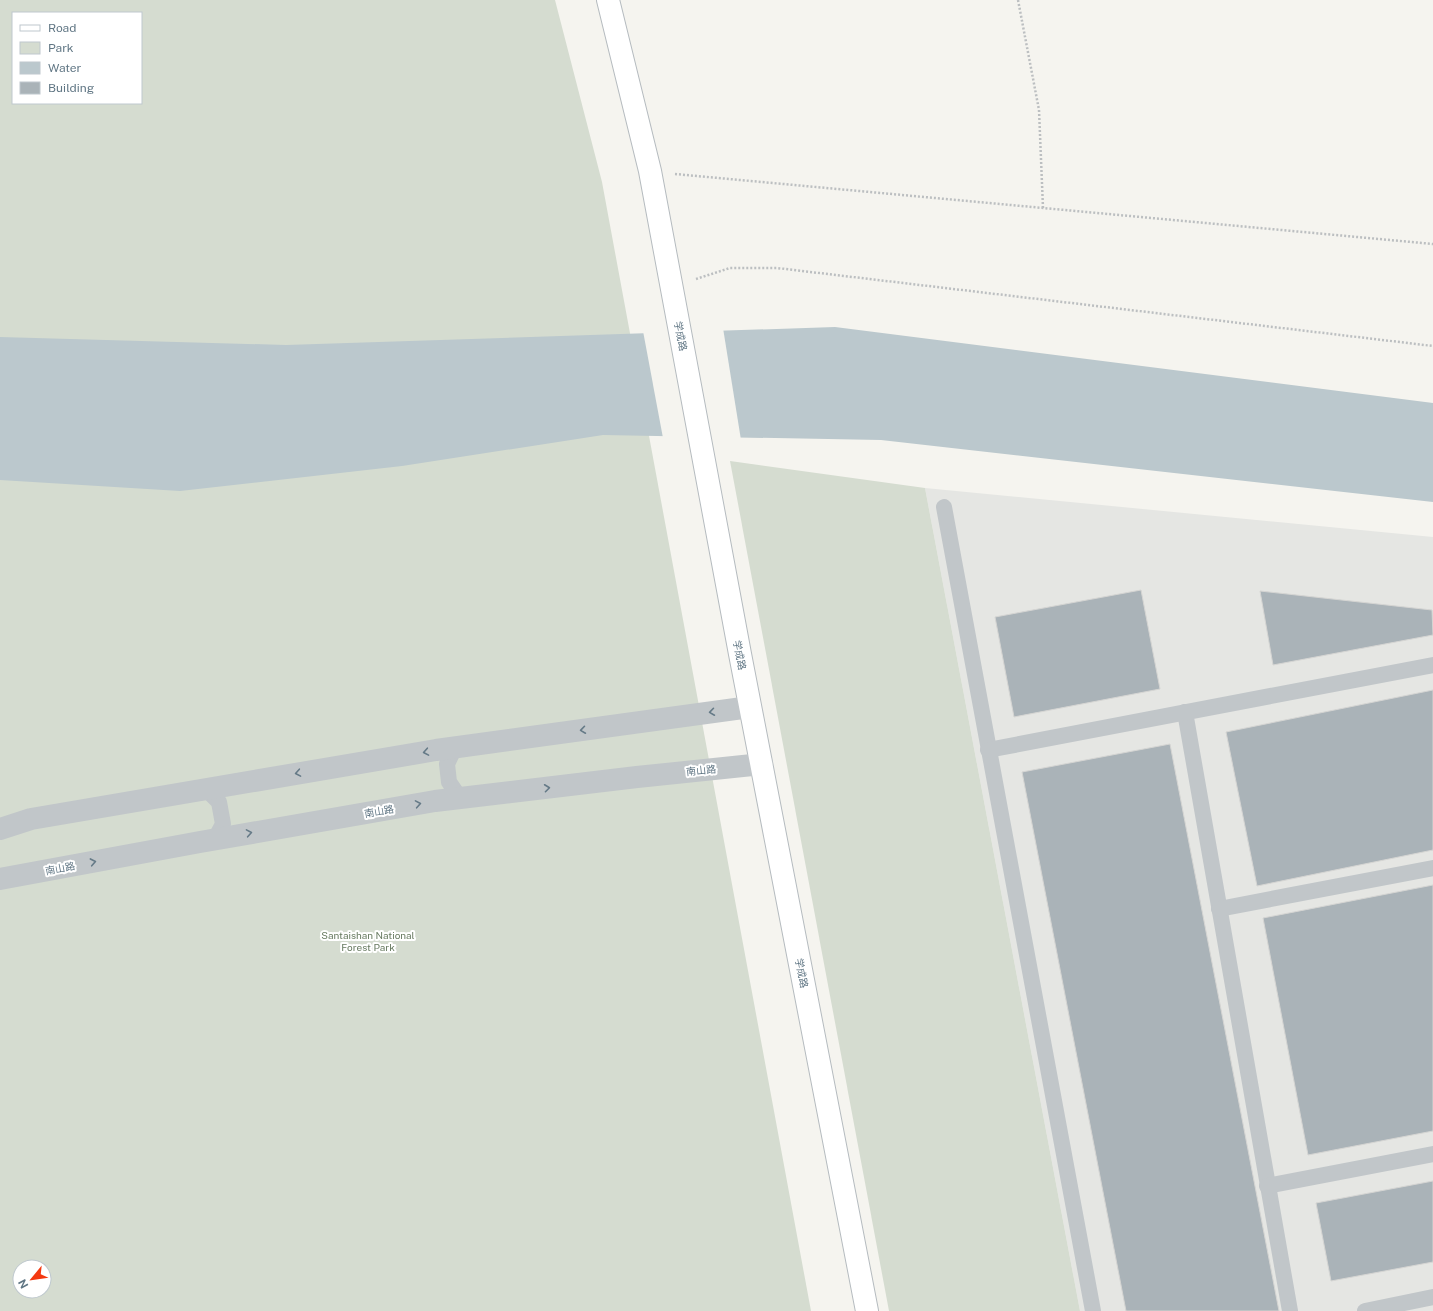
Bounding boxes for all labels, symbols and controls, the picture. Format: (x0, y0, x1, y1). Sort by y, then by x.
legend (12, 12, 142, 104)
text: Road (48, 21, 76, 35)
text: Park (48, 41, 74, 55)
text: Water (48, 61, 82, 75)
text: Building (48, 81, 94, 95)
street label: 学成路 (672, 320, 690, 352)
street label: 学成路 (731, 639, 749, 671)
one-way arrow (709, 707, 715, 716)
one-way arrow (580, 725, 586, 734)
one-way arrow (423, 747, 429, 755)
street label: 南山路 (685, 762, 717, 778)
one-way arrow (295, 769, 301, 777)
one-way arrow (544, 783, 550, 792)
one-way arrow (415, 800, 421, 809)
street label: 南山路 (363, 802, 395, 820)
one-way arrow (246, 829, 252, 838)
one-way arrow (90, 858, 96, 867)
street label: 南山路 (44, 859, 76, 877)
park label: Santaishan National Forest Park (321, 929, 415, 953)
street label: 学成路 (793, 957, 811, 989)
north arrow (12, 1259, 52, 1299)
text: N (16, 1277, 31, 1291)

